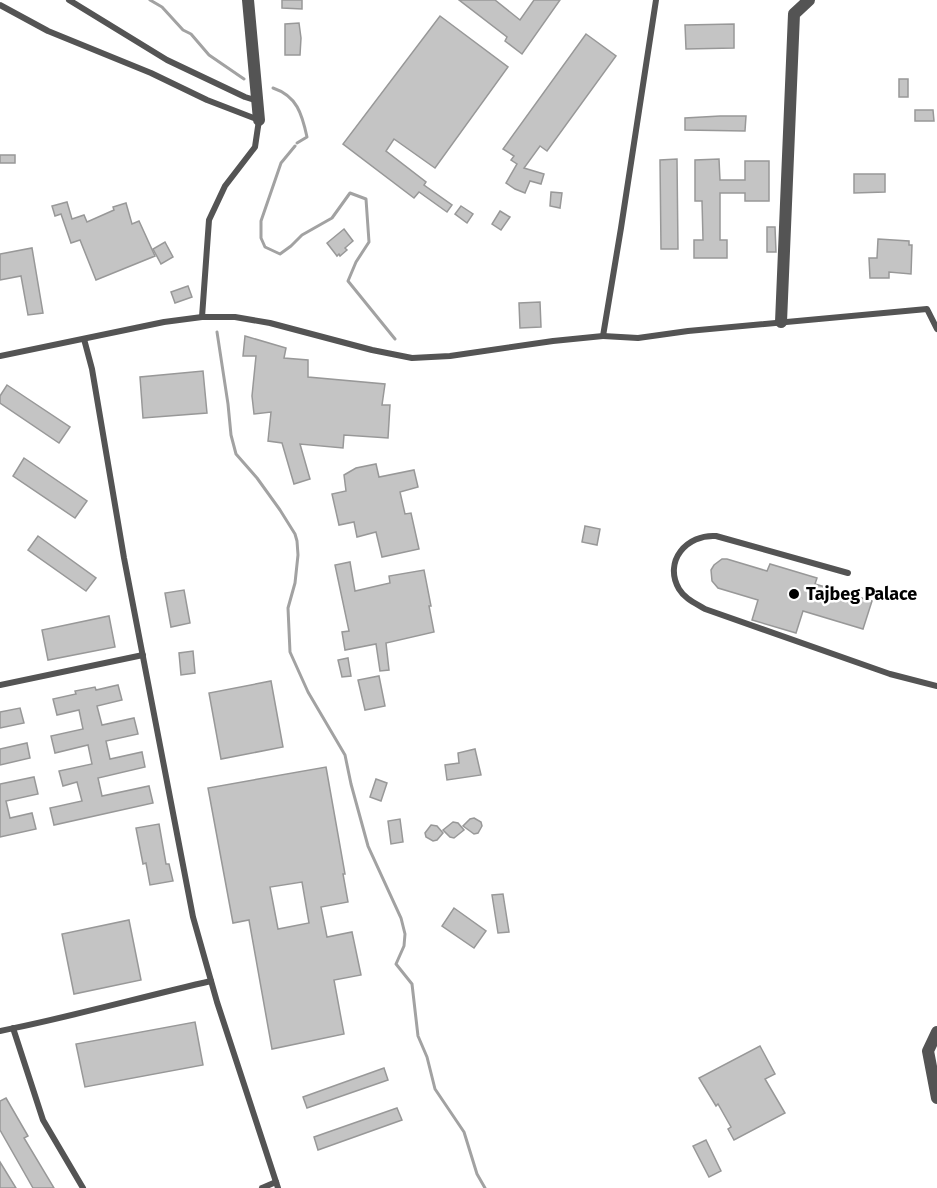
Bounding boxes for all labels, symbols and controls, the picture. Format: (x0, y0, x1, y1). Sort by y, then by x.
place label: Tajbeg Palace (806, 583, 917, 605)
marker: Tajbeg Palace (787, 587, 801, 601)

